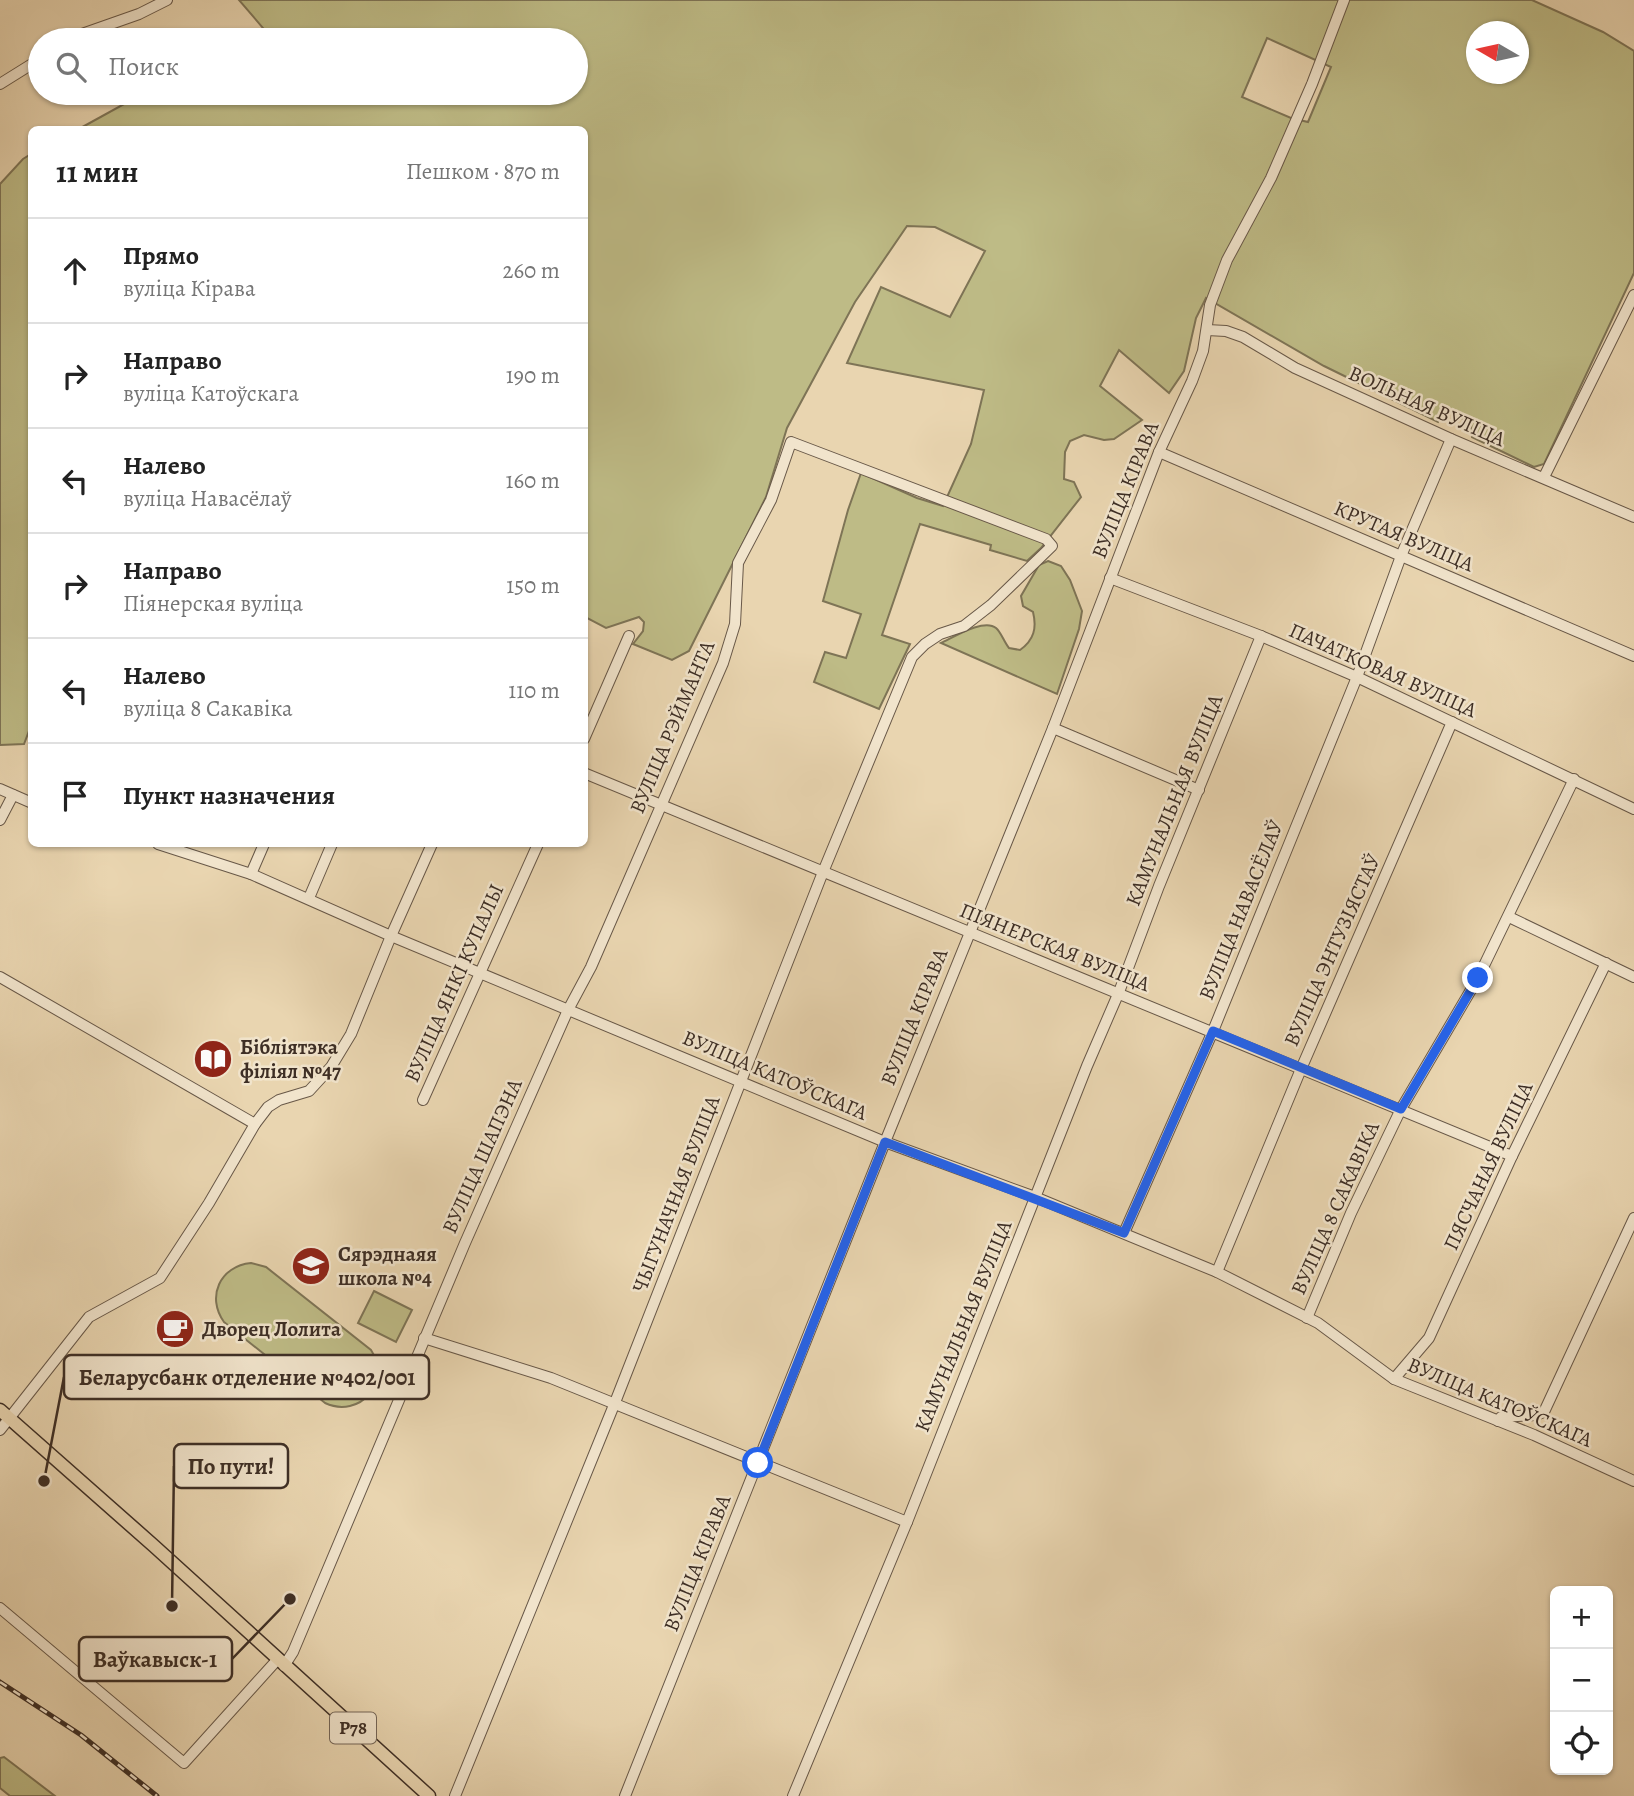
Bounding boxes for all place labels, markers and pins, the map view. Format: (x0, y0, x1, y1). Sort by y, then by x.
place label: Бібліятэка філіял №47 (240, 1033, 341, 1085)
library icon: Бібліятэка філіял №47 (192, 1038, 234, 1080)
place label: Сярэднаяя школа №4 (338, 1240, 437, 1292)
school or university icon: Сярэднаяя школа №4 (290, 1245, 332, 1287)
cafe icon: Дворец Лолита (154, 1308, 196, 1350)
place label: Дворец Лолита (202, 1315, 341, 1343)
callout: Беларусбанк отделение №402/001 (64, 1355, 429, 1399)
callout: По пути! (174, 1444, 288, 1488)
callout: Ваўкавыск-1 (79, 1637, 232, 1681)

